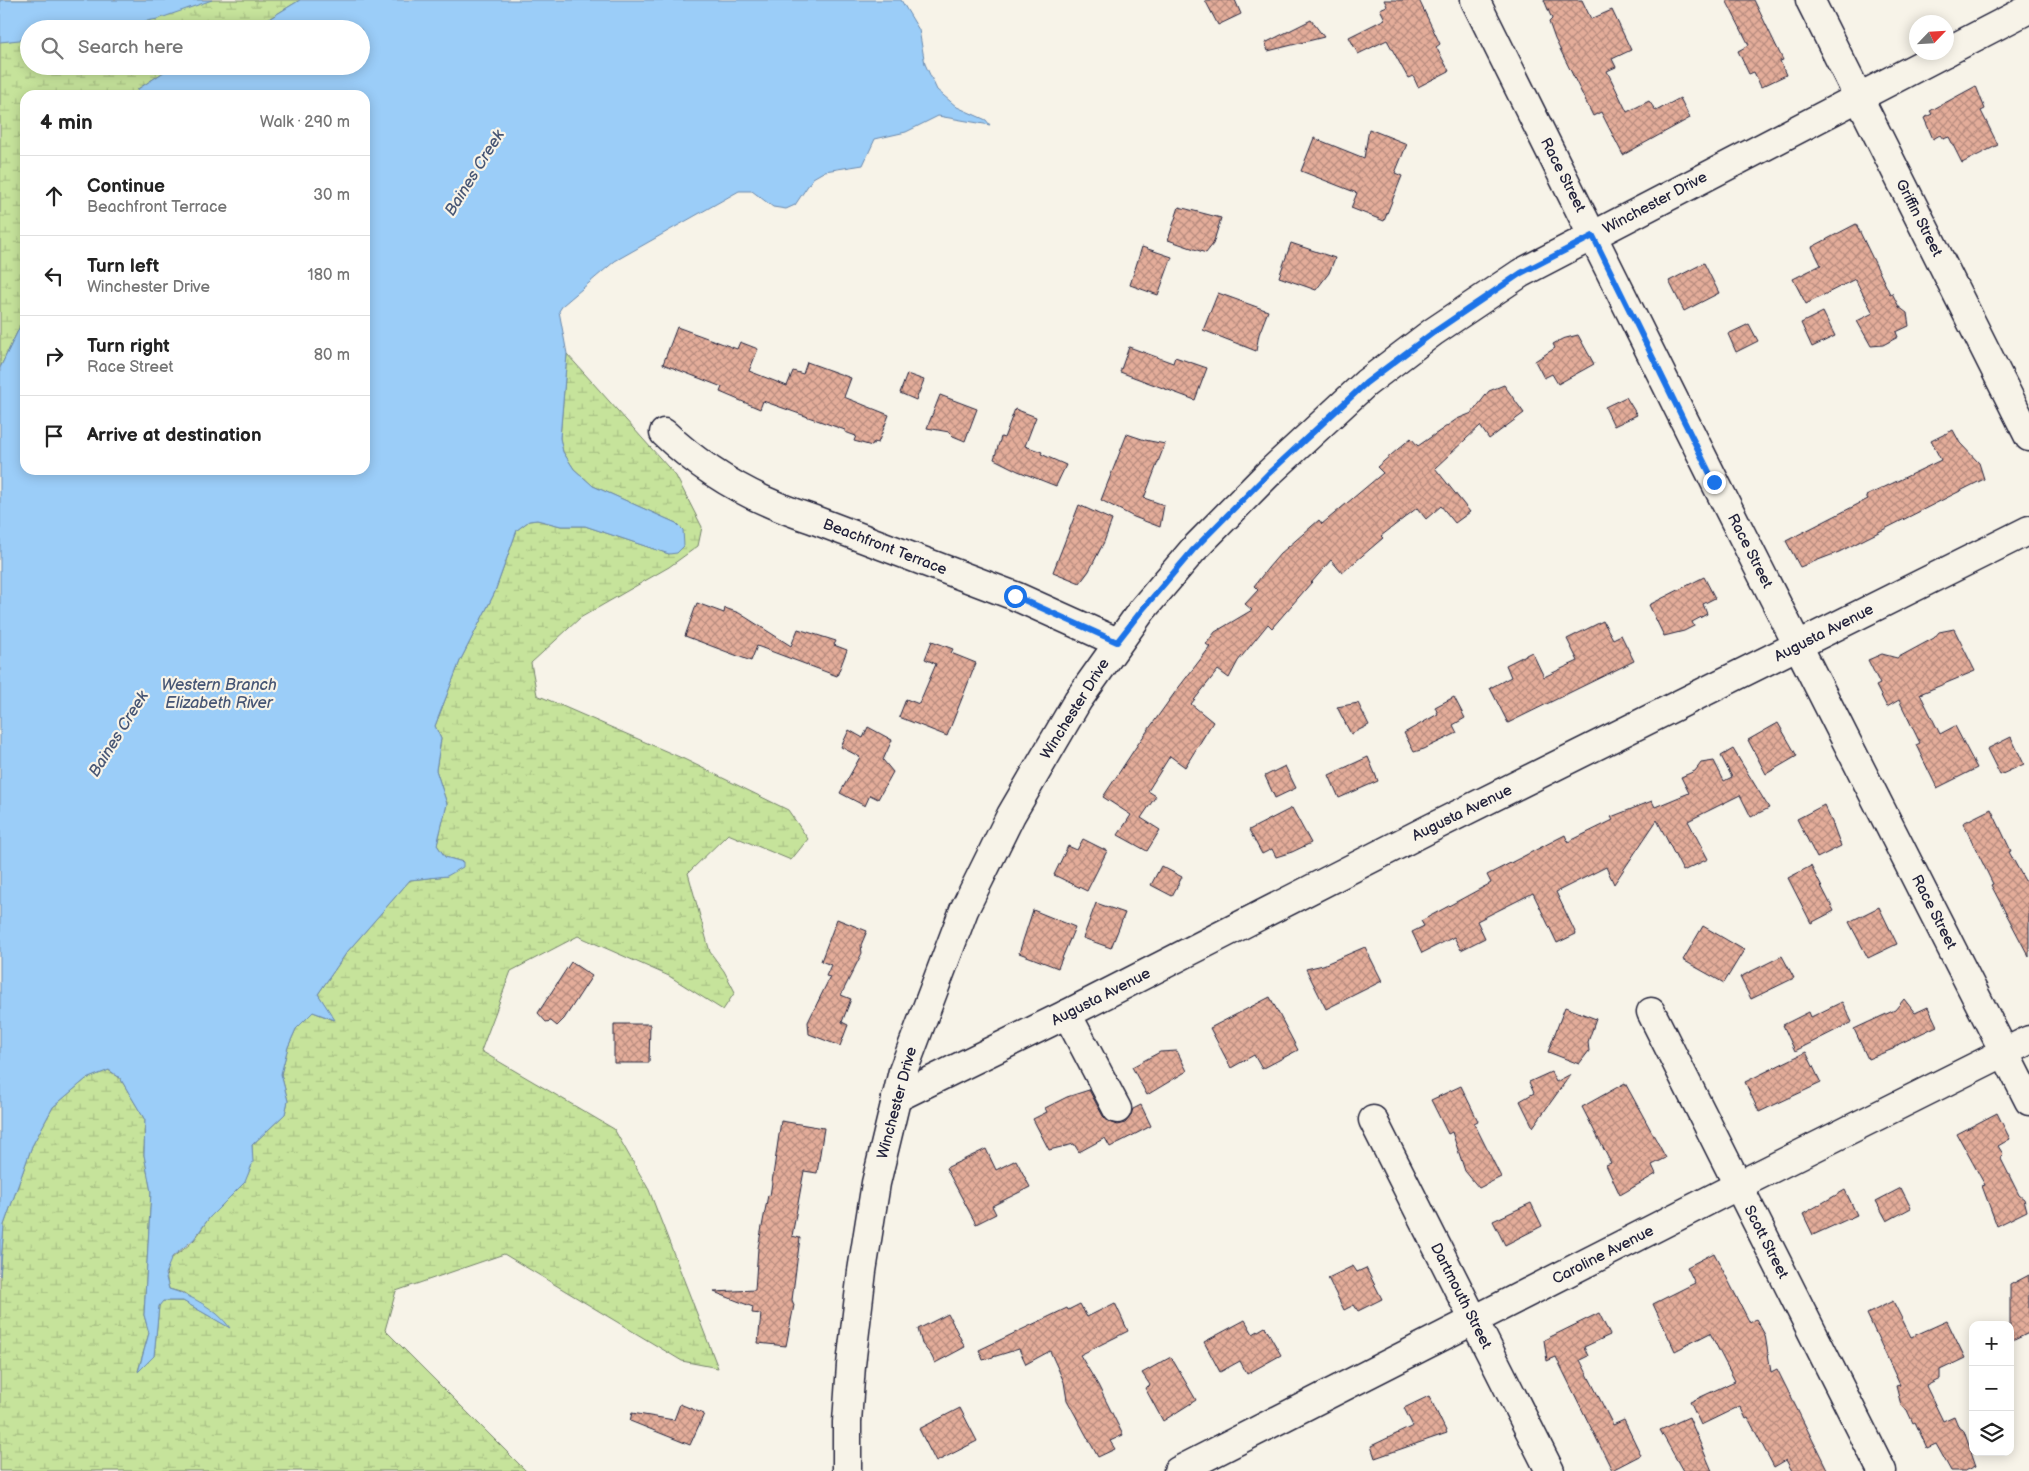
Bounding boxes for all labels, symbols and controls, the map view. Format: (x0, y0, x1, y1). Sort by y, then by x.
north arrow (1909, 15, 1954, 60)
search box (20, 20, 370, 75)
icon: search (38, 34, 66, 62)
text: Search here (78, 36, 183, 59)
text: 4 min (40, 110, 93, 135)
text: Walk · 290 m (260, 113, 350, 132)
water label: Baines Creek (441, 126, 509, 219)
street label: Race Street (1536, 135, 1590, 216)
street label: Winchester Drive (1600, 167, 1710, 238)
text: Continue (87, 175, 165, 198)
street label: Griffin Street (1891, 176, 1947, 260)
icon: ahead (40, 182, 68, 210)
text: 30 m (313, 186, 350, 205)
text: Beachfront Terrace (87, 198, 227, 217)
text: Turn left (87, 255, 159, 278)
icon: left (40, 262, 68, 290)
text: 180 m (308, 266, 350, 285)
text: Winchester Drive (87, 278, 210, 297)
text: Turn right (87, 335, 170, 358)
icon: right (40, 342, 68, 370)
text: 80 m (314, 346, 350, 365)
text: Race Street (87, 358, 173, 377)
icon: arrive (40, 422, 68, 450)
text: Arrive at destination (87, 424, 262, 447)
route end (1703, 471, 1726, 494)
street label: Race Street (1723, 511, 1777, 592)
street label: Beachfront Terrace (820, 515, 950, 579)
route start (1004, 585, 1027, 608)
street label: Augusta Avenue (1771, 600, 1877, 666)
street label: Winchester Drive (1036, 655, 1114, 763)
water label: Western Branch Elizabeth River (161, 676, 277, 713)
water label: Baines Creek (85, 687, 153, 780)
street label: Augusta Avenue (1409, 781, 1515, 845)
street label: Race Street (1907, 872, 1961, 953)
street label: Augusta Avenue (1048, 964, 1154, 1030)
street label: Winchester Drive (873, 1045, 921, 1161)
street label: Scott Street (1739, 1202, 1793, 1282)
street label: Caroline Avenue (1549, 1221, 1657, 1289)
street label: Dartmouth Street (1426, 1240, 1496, 1353)
map controls (1969, 1321, 2014, 1456)
button: + (1969, 1321, 2014, 1366)
button: − (1969, 1366, 2014, 1411)
button: layers (1969, 1411, 2014, 1456)

